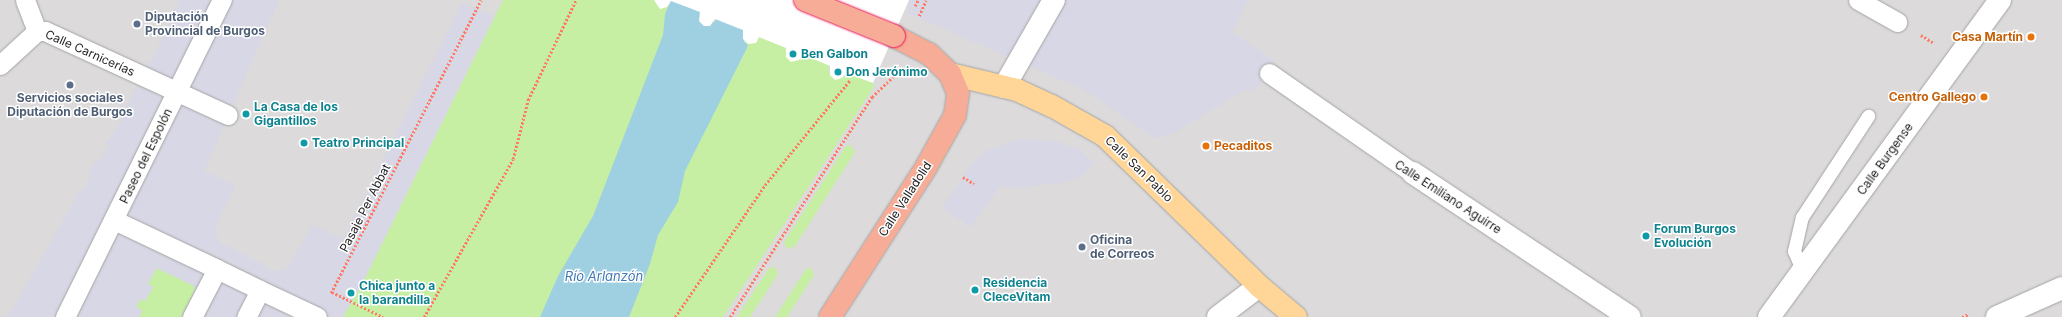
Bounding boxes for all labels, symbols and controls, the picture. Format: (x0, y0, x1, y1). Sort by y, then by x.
place label: Diputación Provincial de Burgos (145, 10, 265, 38)
marker: Diputación Provincial de Burgos (132, 19, 142, 29)
street label: Calle Carnicerías (43, 27, 137, 79)
place label: Casa Martín (1952, 30, 2023, 44)
marker: Casa Martín (2026, 32, 2036, 42)
place label: Ben Galbon (801, 47, 868, 61)
marker: Ben Galbon (788, 49, 798, 59)
place label: Don Jerónimo (846, 65, 927, 79)
marker: Don Jerónimo (833, 67, 843, 77)
marker: Servicios sociales Diputación de Burgos (65, 80, 75, 90)
place label: Centro Gallego (1889, 90, 1976, 104)
place label: Servicios sociales Diputación de Burgos (7, 91, 133, 119)
marker: Centro Gallego (1979, 92, 1989, 102)
place label: La Casa de los Gigantillos (254, 100, 338, 128)
street label: Paseo del Espolón (117, 106, 175, 206)
marker: La Casa de los Gigantillos (241, 109, 251, 119)
street label: Calle Burgense (1854, 120, 1916, 198)
street label: Calle San Pablo (1102, 133, 1176, 205)
place label: Teatro Principal (312, 136, 404, 150)
marker: Teatro Principal (299, 138, 309, 148)
place label: Pecaditos (1214, 139, 1272, 153)
marker: Pecaditos (1201, 141, 1211, 151)
street label: Calle Emiliano Aguirre (1392, 157, 1504, 237)
street label: Calle Valladolid (875, 159, 935, 239)
street label: Pasaje Per Abbat (337, 162, 393, 254)
place label: Forum Burgos Evolución (1654, 222, 1736, 250)
marker: Forum Burgos Evolución (1641, 231, 1651, 241)
place label: Oficina de Correos (1090, 233, 1155, 261)
marker: Oficina de Correos (1077, 242, 1087, 252)
water label: Río Arlanzón (565, 268, 643, 284)
place label: Residencia CleceVitam (983, 276, 1050, 304)
place label: Chica junto a la barandilla (359, 279, 435, 307)
marker: Residencia CleceVitam (970, 285, 980, 295)
marker: Chica junto a la barandilla (346, 288, 356, 298)

